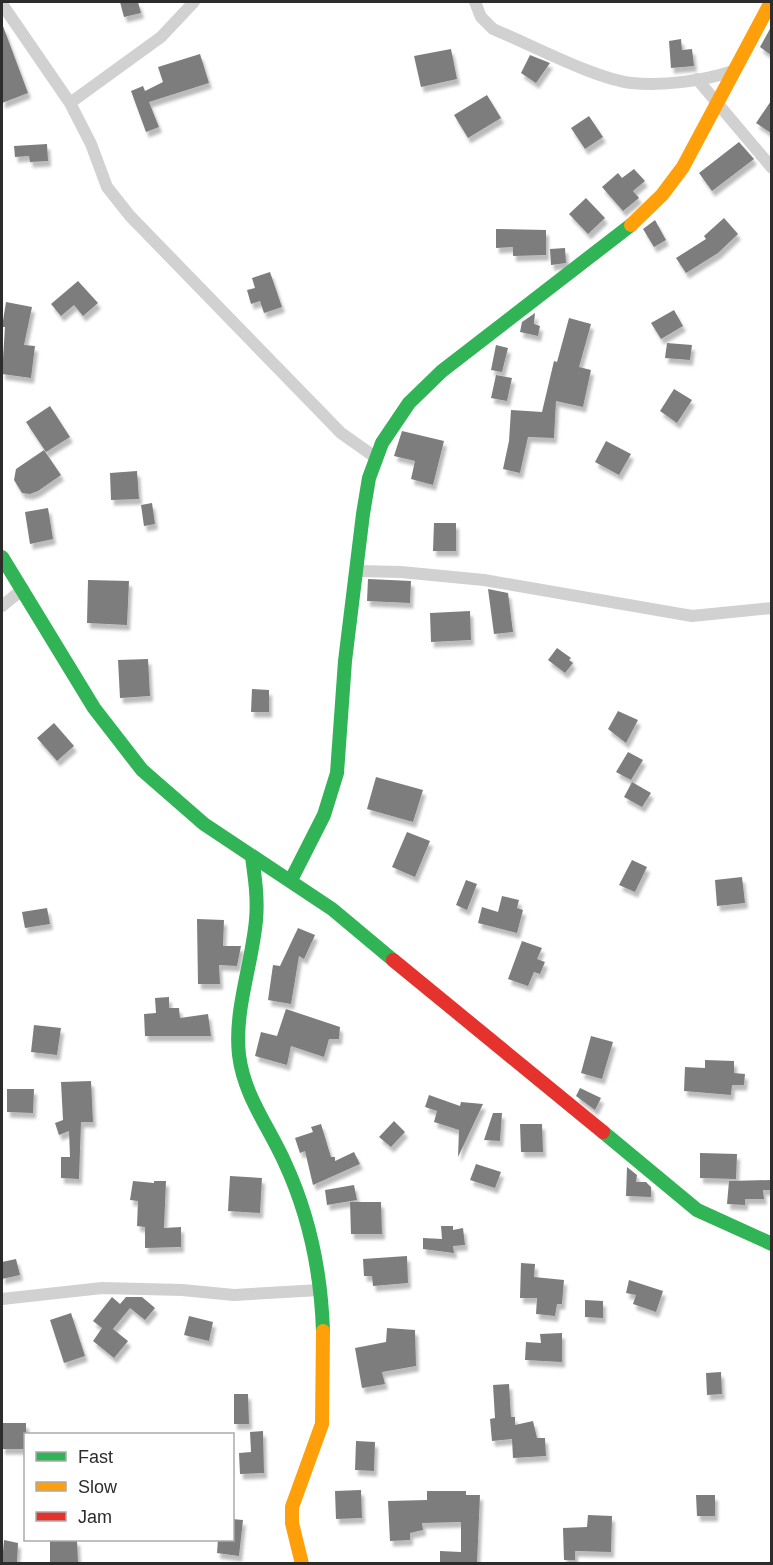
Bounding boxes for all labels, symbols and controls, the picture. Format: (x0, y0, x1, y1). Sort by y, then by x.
legend (24, 1433, 234, 1541)
text: Fast (78, 1447, 113, 1467)
text: Slow (78, 1477, 118, 1497)
text: Jam (78, 1507, 112, 1527)

